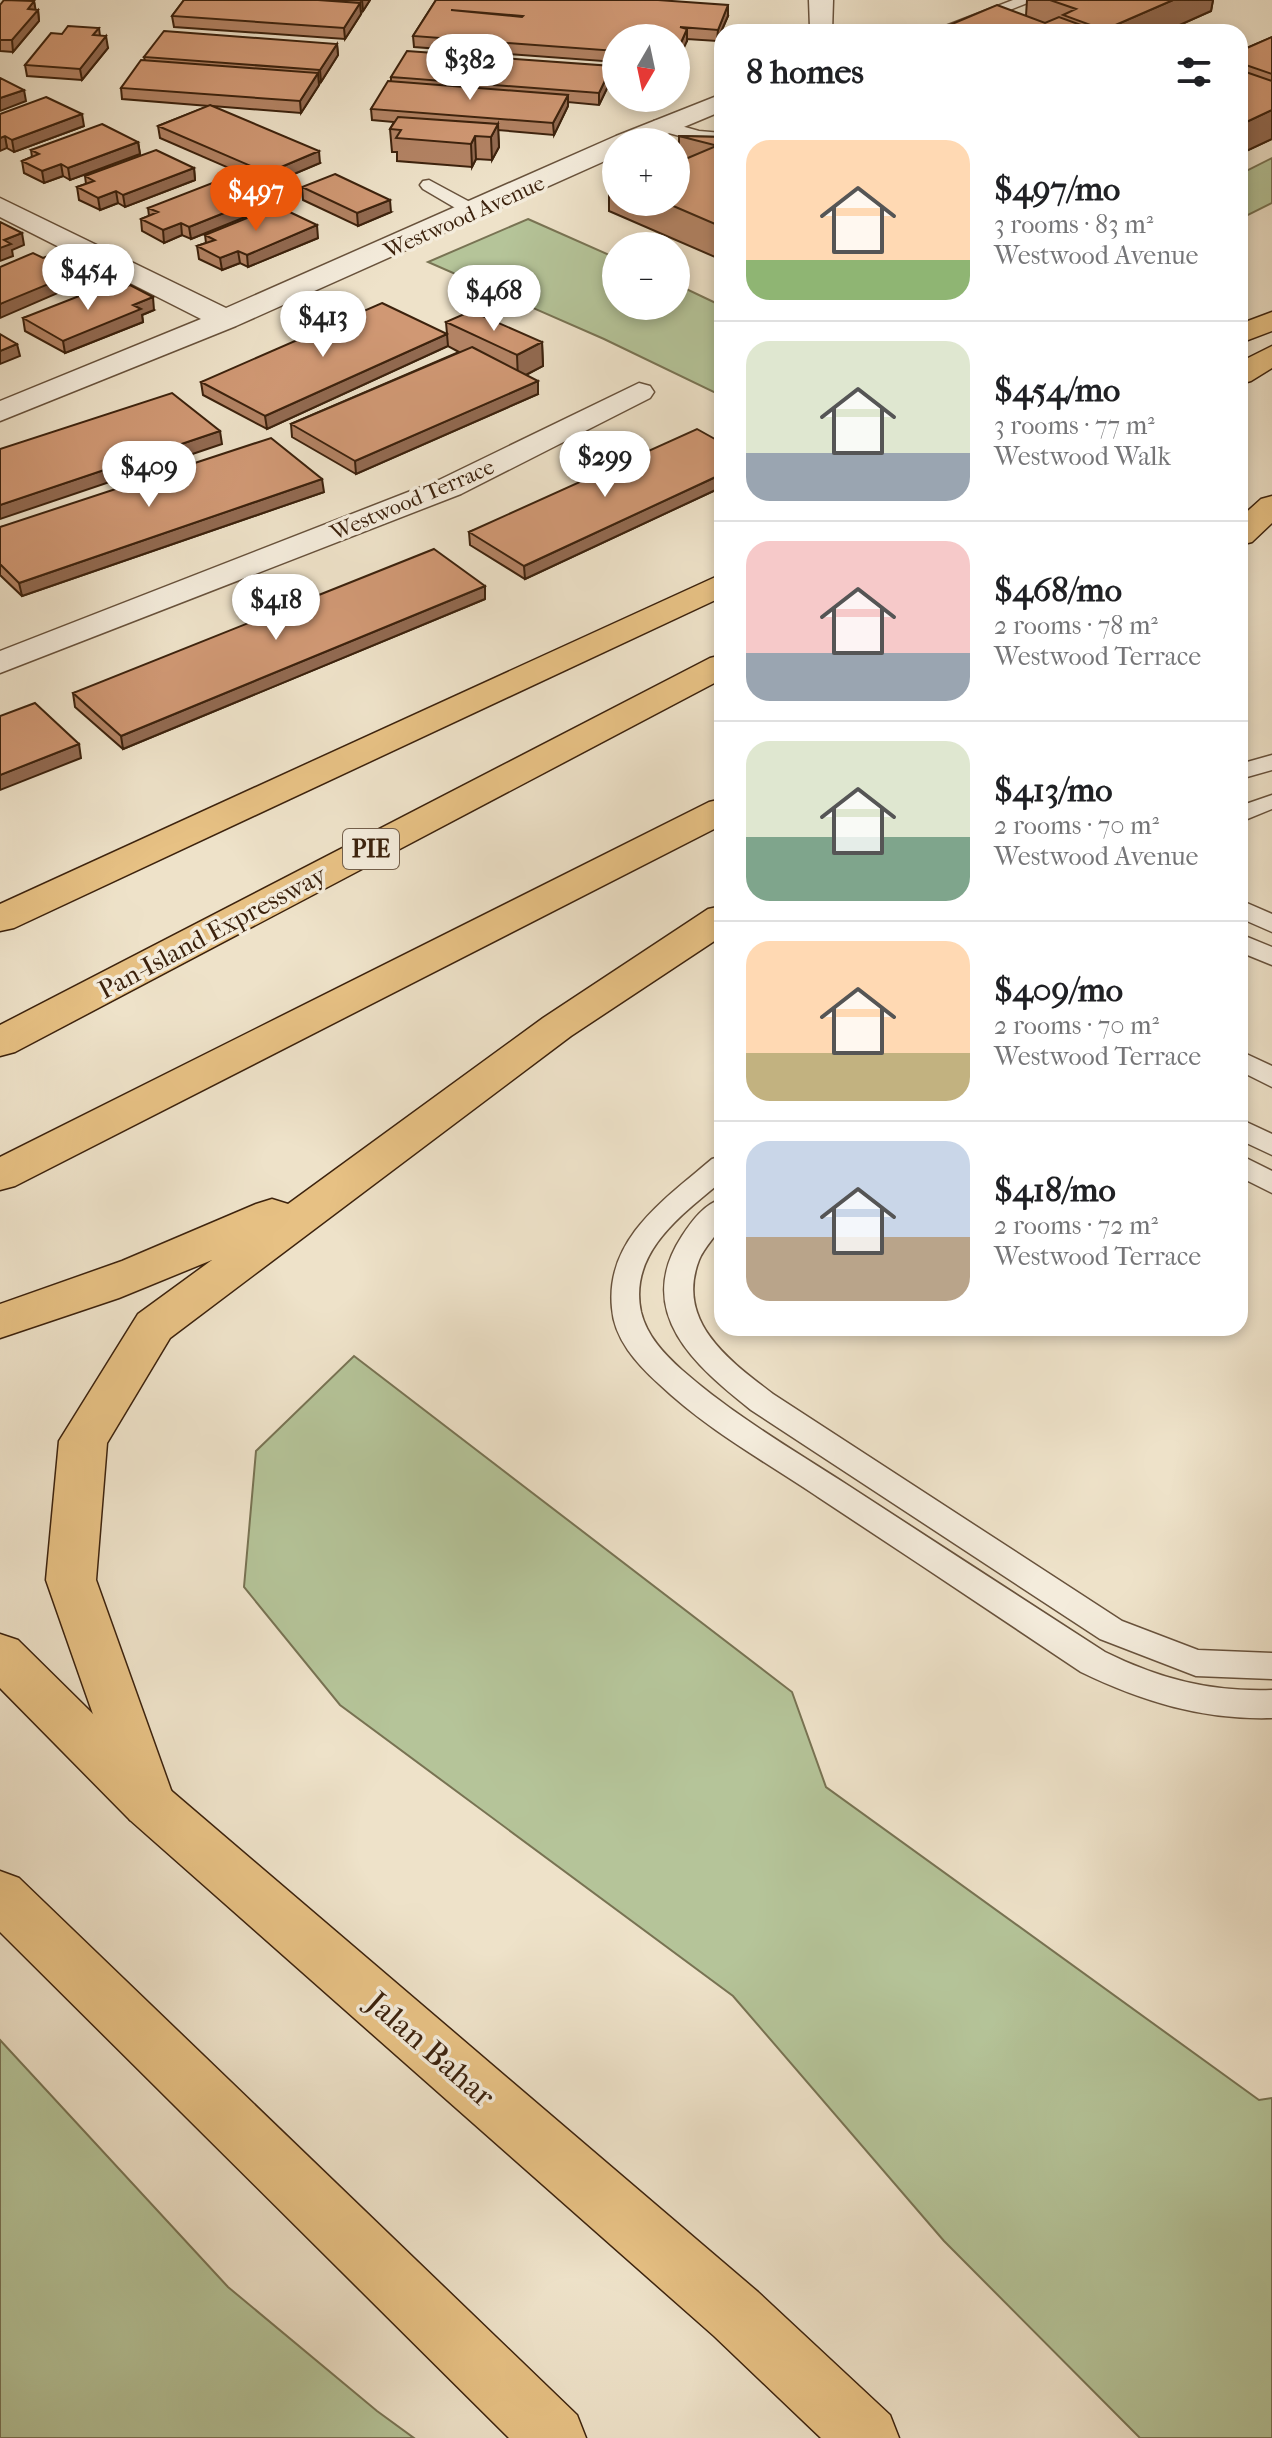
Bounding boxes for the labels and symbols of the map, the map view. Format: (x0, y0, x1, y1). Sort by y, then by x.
north arrow (602, 24, 690, 112)
pin: $382 (423, 34, 517, 102)
pin: $497 (209, 165, 303, 233)
street label: Westwood Avenue (379, 170, 549, 264)
pin: $454 (41, 244, 135, 312)
pin: $468 (447, 265, 541, 333)
pin: $413 (276, 291, 370, 359)
pin: $299 (558, 431, 652, 499)
pin: $409 (102, 441, 196, 509)
street label: Westwood Terrace (326, 454, 498, 547)
pin: $418 (229, 574, 323, 642)
road number: PIE (343, 829, 399, 869)
street label: Pan-Island Expressway (93, 859, 333, 1006)
street label: Jalan Bahar (357, 1982, 502, 2115)

